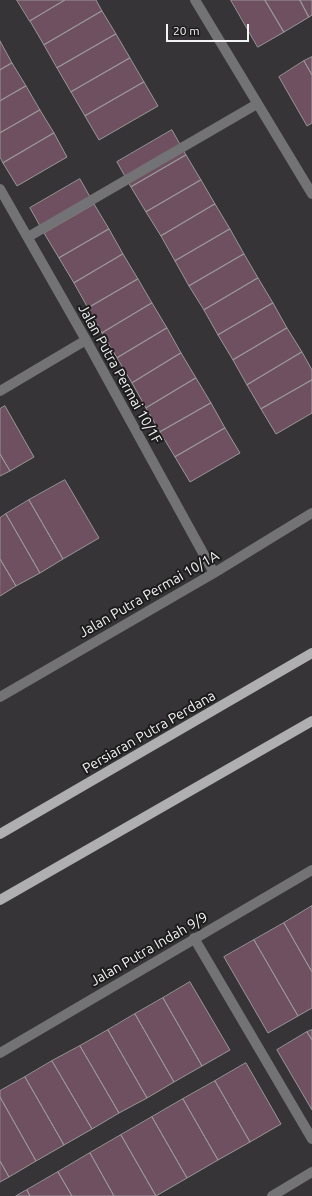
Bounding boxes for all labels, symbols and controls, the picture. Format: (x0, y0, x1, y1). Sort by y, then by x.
scale bar (168, 16, 251, 42)
text: 20 m (173, 24, 200, 37)
street label: Jalan Putra Permai 10/1F (75, 301, 165, 447)
street label: Jalan Putra Permai 10/1A (76, 547, 222, 641)
street label: Persiaran Putra Perdana (80, 687, 218, 777)
street label: Jalan Putra Indah 9/9 (87, 909, 211, 989)

